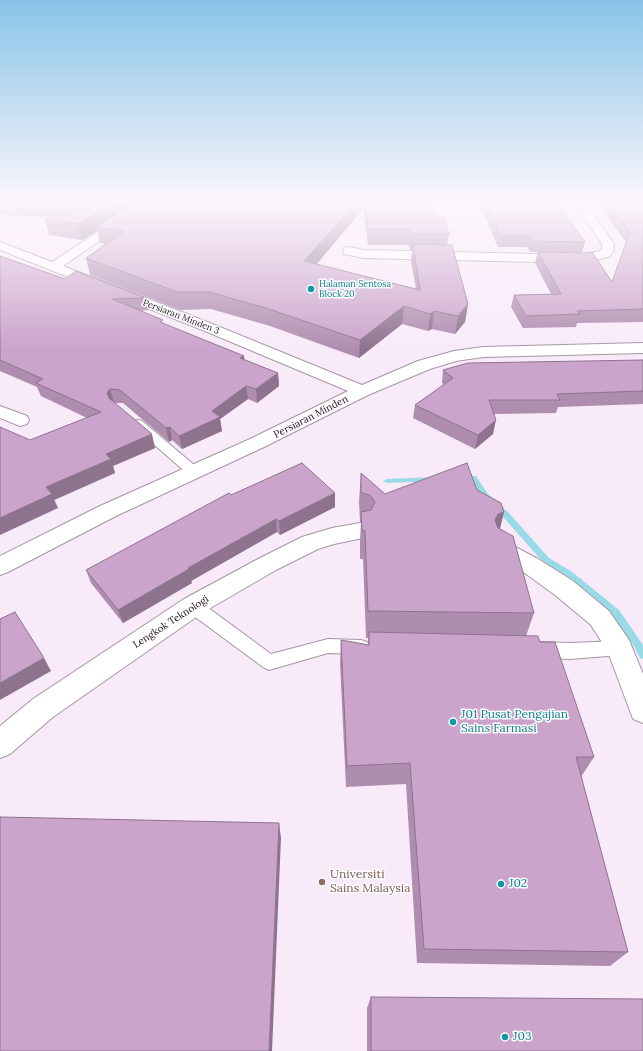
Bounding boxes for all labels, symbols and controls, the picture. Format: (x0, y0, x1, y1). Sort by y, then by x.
place label: Halaman Sentosa Block 20 (319, 279, 391, 300)
marker: Halaman Sentosa Block 20 (306, 284, 316, 294)
street label: Persiaran Minden 3 (141, 297, 221, 337)
street label: Persiaran Minden (272, 393, 350, 441)
street label: Lengkok Teknologi (131, 593, 211, 651)
place label: J01 Pusat Pengajian Sains Farmasi (461, 708, 568, 736)
marker: J01 Pusat Pengajian Sains Farmasi (448, 717, 458, 727)
place label: Universiti Sains Malaysia (330, 868, 410, 896)
marker: Universiti Sains Malaysia (317, 877, 327, 887)
place label: J02 (509, 877, 527, 891)
marker: J02 (496, 879, 506, 889)
place label: J03 (513, 1030, 532, 1044)
marker: J03 (500, 1032, 510, 1042)

